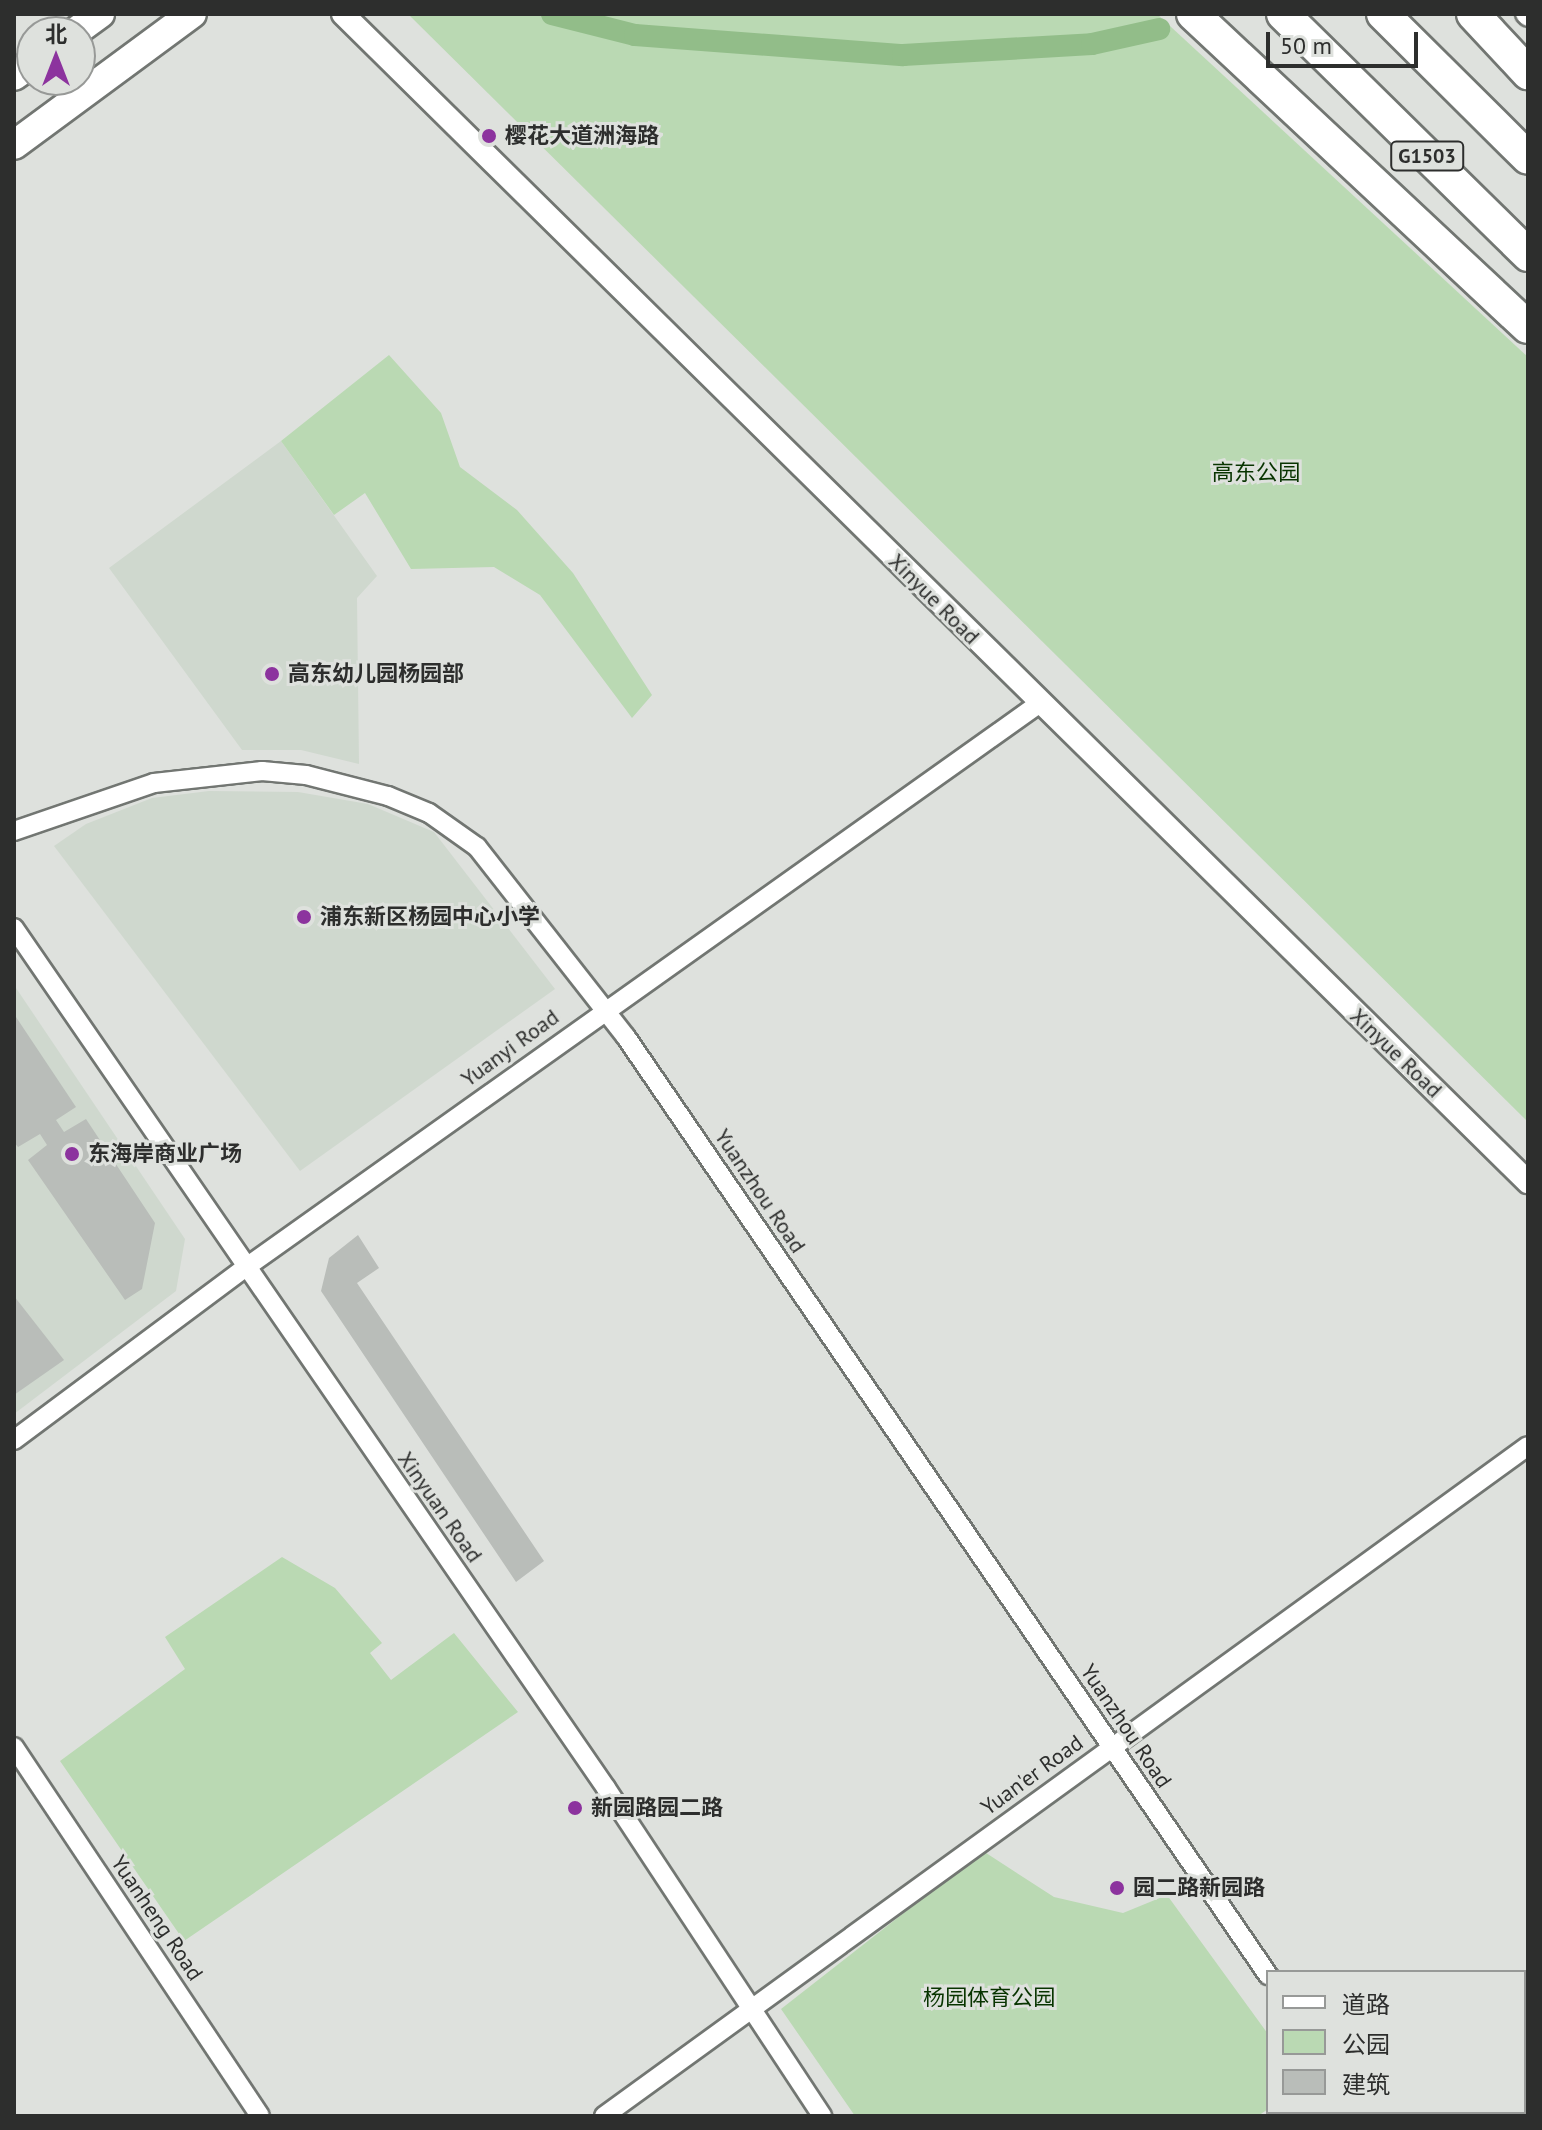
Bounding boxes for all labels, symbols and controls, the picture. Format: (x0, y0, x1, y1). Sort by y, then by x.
north arrow (16, 16, 96, 96)
scale bar (1270, 16, 1422, 66)
text: 北 (45, 20, 67, 48)
text: 50 m (1280, 30, 1332, 61)
place label: 樱花大道洲海路 (505, 123, 659, 149)
marker: 樱花大道洲海路 (480, 127, 498, 145)
road number: G1503 (1389, 140, 1465, 172)
park label: 高东公园 (1212, 460, 1300, 486)
street label: Xinyue Road (883, 548, 985, 650)
place label: 高东幼儿园杨园部 (288, 661, 464, 687)
marker: 高东幼儿园杨园部 (263, 665, 281, 683)
place label: 浦东新区杨园中心小学 (320, 904, 540, 930)
marker: 浦东新区杨园中心小学 (295, 908, 313, 926)
street label: Xinyue Road (1345, 1003, 1447, 1103)
street label: Yuanyi Road (456, 1004, 564, 1092)
street label: Yuanzhou Road (709, 1124, 811, 1258)
place label: 东海岸商业广场 (88, 1141, 242, 1167)
marker: 东海岸商业广场 (63, 1145, 81, 1163)
street label: Xinyuan Road (392, 1447, 488, 1567)
street label: Yuanzhou Road (1075, 1659, 1177, 1793)
street label: Yuan'er Road (976, 1729, 1088, 1821)
place label: 新园路园二路 (591, 1795, 723, 1821)
marker: 新园路园二路 (566, 1799, 584, 1817)
street label: Yuanheng Road (106, 1851, 208, 1985)
place label: 园二路新园路 (1133, 1875, 1265, 1901)
marker: 园二路新园路 (1108, 1879, 1126, 1897)
legend (1266, 1970, 1526, 2114)
park label: 杨园体育公园 (923, 1985, 1055, 2011)
text: 道路 (1342, 1989, 1390, 2020)
text: 公园 (1342, 2029, 1390, 2060)
text: 建筑 (1342, 2069, 1390, 2100)

